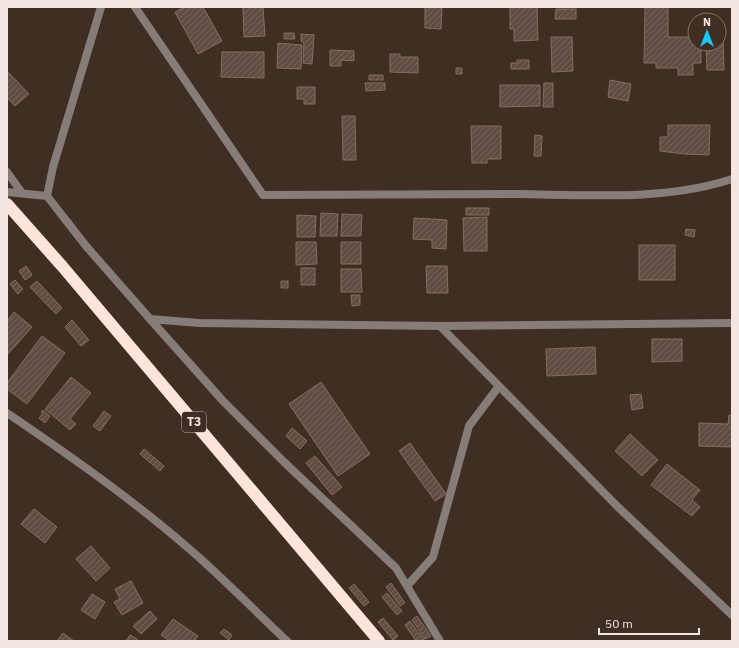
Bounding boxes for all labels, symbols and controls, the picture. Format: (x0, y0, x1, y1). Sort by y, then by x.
north arrow (687, 12, 727, 52)
text: N (703, 15, 711, 29)
road number: T3 (182, 412, 206, 432)
scale bar (599, 610, 699, 636)
text: 50 m (605, 616, 633, 631)

